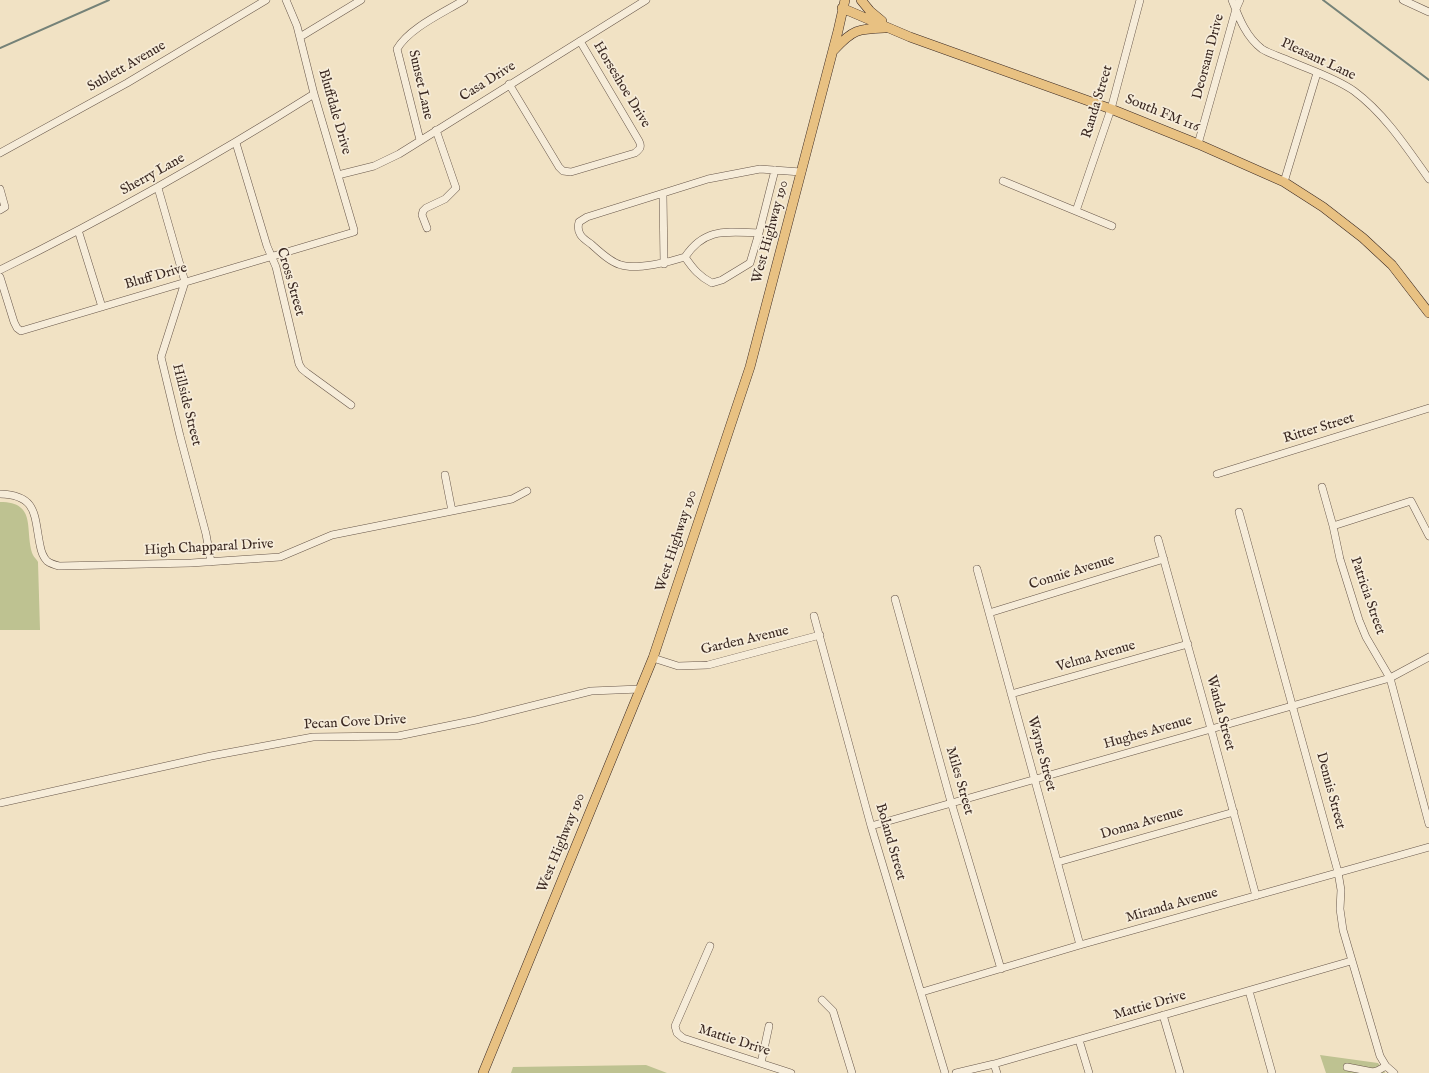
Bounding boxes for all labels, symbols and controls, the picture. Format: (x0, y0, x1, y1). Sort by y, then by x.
street label: Deorsam Drive (1190, 12, 1228, 102)
street label: Pleasant Lane (1278, 35, 1358, 85)
street label: Sublett Avenue (85, 38, 169, 96)
street label: Horseshoe Drive (589, 39, 653, 131)
street label: Sunset Lane (404, 49, 436, 121)
street label: Casa Drive (457, 58, 519, 106)
street label: Randa Street (1079, 63, 1117, 141)
street label: Bluffdale Drive (314, 67, 354, 157)
street label: South FM 116 (1122, 91, 1202, 137)
street label: Sherry Lane (118, 150, 188, 200)
street label: West Highway 190 (749, 179, 793, 285)
street label: Cross Street (272, 246, 308, 318)
street label: Bluff Drive (123, 260, 189, 294)
street label: Hillside Street (168, 362, 204, 448)
street label: Ritter Street (1281, 410, 1357, 448)
street label: West Highway 190 (653, 488, 701, 594)
street label: High Chapparal Drive (144, 536, 274, 560)
street label: Connie Avenue (1027, 552, 1117, 594)
street label: Patricia Street (1346, 555, 1388, 637)
street label: Garden Avenue (700, 623, 790, 659)
street label: Velma Avenue (1055, 638, 1137, 676)
street label: Wanda Street (1202, 673, 1238, 753)
street label: Pecan Cove Drive (303, 712, 407, 734)
street label: Hughes Avenue (1102, 712, 1194, 754)
street label: Wayne Street (1023, 715, 1059, 793)
street label: Miles Street (941, 745, 977, 817)
street label: Dennis Street (1312, 751, 1348, 831)
street label: West Highway 190 (534, 791, 590, 895)
street label: Boland Street (871, 802, 909, 882)
street label: Donna Avenue (1099, 804, 1185, 844)
street label: Miranda Avenue (1124, 885, 1220, 927)
street label: Mattie Drive (1112, 988, 1188, 1024)
street label: Mattie Drive (696, 1021, 772, 1061)

